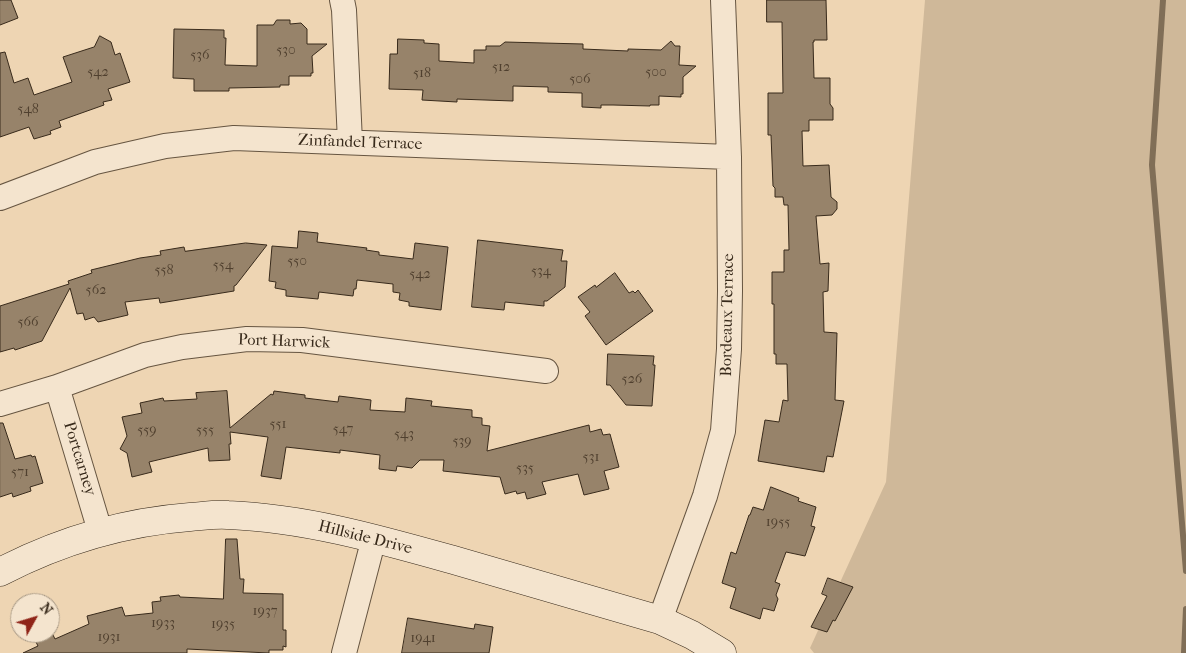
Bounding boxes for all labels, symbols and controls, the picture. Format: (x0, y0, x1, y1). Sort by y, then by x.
house number: 530 (276, 43, 296, 59)
house number: 536 (190, 48, 210, 64)
house number: 512 (492, 60, 510, 76)
house number: 542 (87, 65, 109, 81)
house number: 500 (645, 65, 667, 81)
house number: 518 (413, 66, 431, 82)
house number: 506 (569, 72, 591, 88)
house number: 548 (17, 102, 39, 118)
street label: Zinfandel Terrace (297, 131, 423, 155)
street label: Bordeaux Terrace (717, 253, 739, 377)
house number: 550 (287, 254, 307, 270)
house number: 554 (213, 258, 233, 274)
house number: 558 (154, 263, 174, 279)
house number: 534 (531, 264, 551, 280)
house number: 542 (409, 267, 431, 283)
house number: 562 (86, 283, 106, 299)
house number: 566 (17, 315, 39, 331)
street label: Port Harwick (238, 331, 330, 353)
house number: 526 (622, 372, 642, 388)
house number: 551 (269, 417, 287, 433)
street label: Portcarney (59, 420, 99, 498)
house number: 547 (333, 422, 353, 438)
house number: 559 (137, 423, 157, 439)
house number: 555 (196, 423, 214, 439)
house number: 543 (394, 427, 414, 443)
house number: 539 (452, 434, 472, 450)
house number: 531 (583, 450, 599, 466)
house number: 535 (516, 461, 534, 477)
house number: 571 (11, 465, 29, 481)
house number: 1955 (766, 515, 790, 531)
street label: Hillside Drive (316, 517, 414, 559)
north arrow (10, 593, 60, 643)
text: N (36, 599, 56, 618)
house number: 1937 (253, 604, 277, 620)
house number: 1933 (151, 616, 175, 632)
house number: 1935 (211, 617, 235, 633)
house number: 1931 (97, 630, 121, 646)
house number: 1941 (410, 631, 436, 647)

